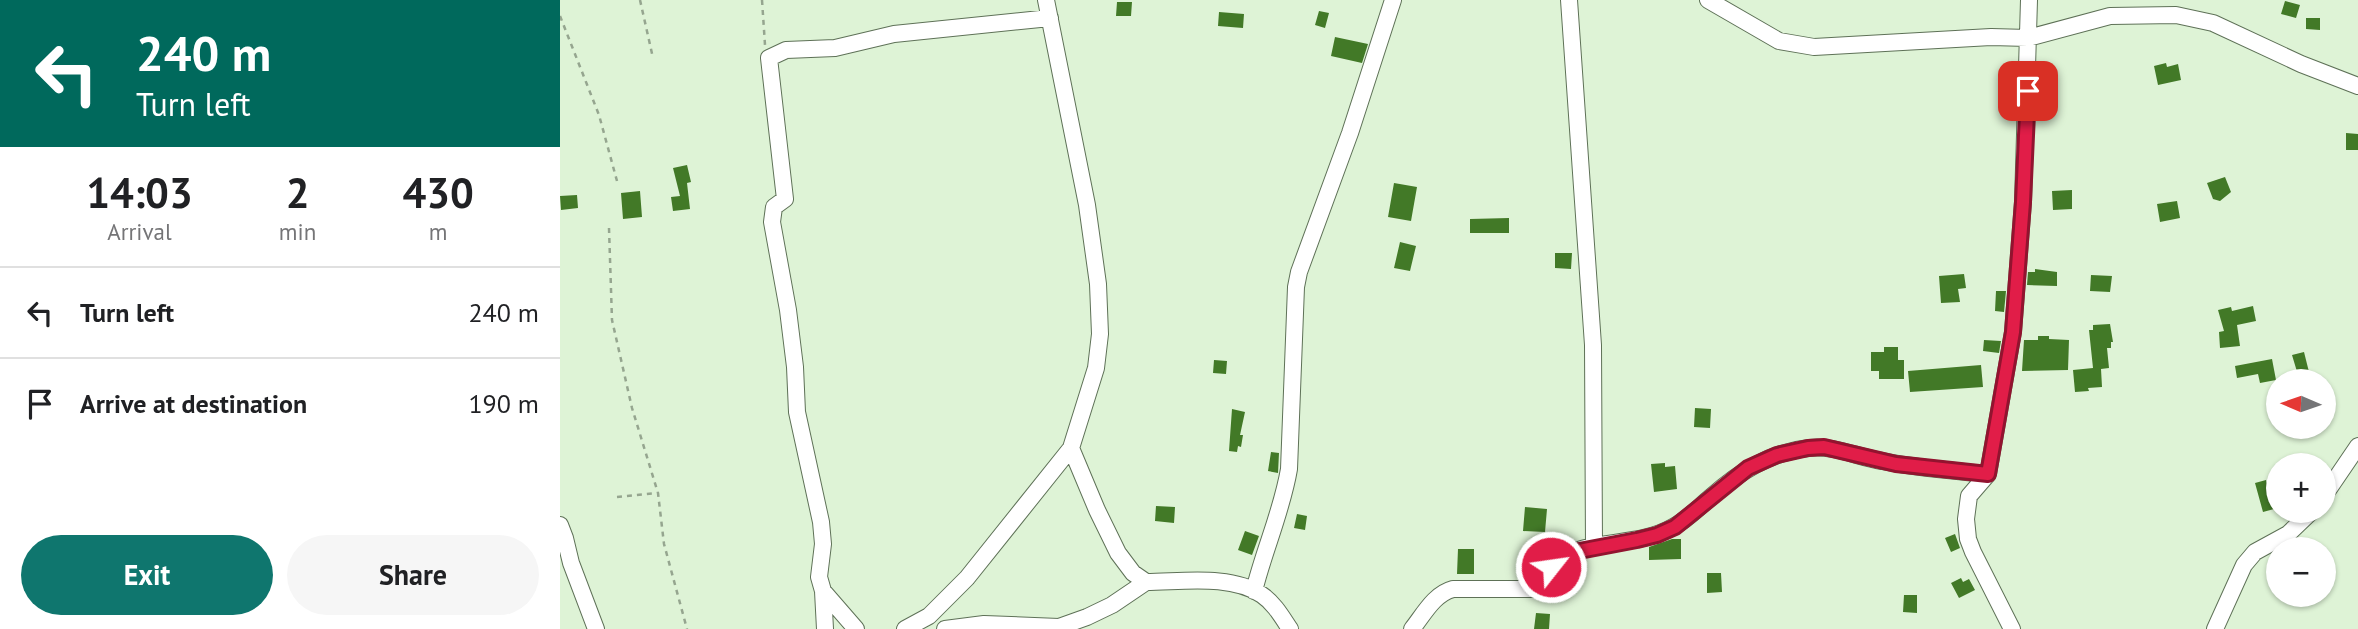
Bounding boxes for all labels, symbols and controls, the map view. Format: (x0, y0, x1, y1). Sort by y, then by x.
text: 240 m (136, 21, 271, 85)
icon: left (21, 28, 112, 119)
pin (1998, 61, 2058, 121)
icon: arrive (2009, 72, 2047, 110)
text: Turn left (136, 83, 251, 125)
text: 14:03 (86, 165, 193, 220)
text: 2 (286, 165, 309, 220)
text: 430 (402, 165, 474, 220)
text: Arrival (107, 217, 172, 246)
text: min (279, 217, 316, 246)
text: m (429, 217, 447, 246)
icon: left (21, 294, 59, 332)
text: Turn left (80, 296, 174, 329)
text: 240 m (468, 296, 539, 329)
north arrow (2266, 369, 2336, 439)
map controls (2266, 369, 2336, 607)
icon: arrive (21, 385, 59, 423)
text: Arrive at destination (80, 387, 307, 420)
text: 190 m (468, 387, 539, 420)
button: + (2266, 453, 2336, 523)
position arrow (1514, 530, 1588, 604)
button: Exit (21, 535, 273, 615)
button: Share (287, 535, 539, 615)
button: − (2266, 537, 2336, 607)

